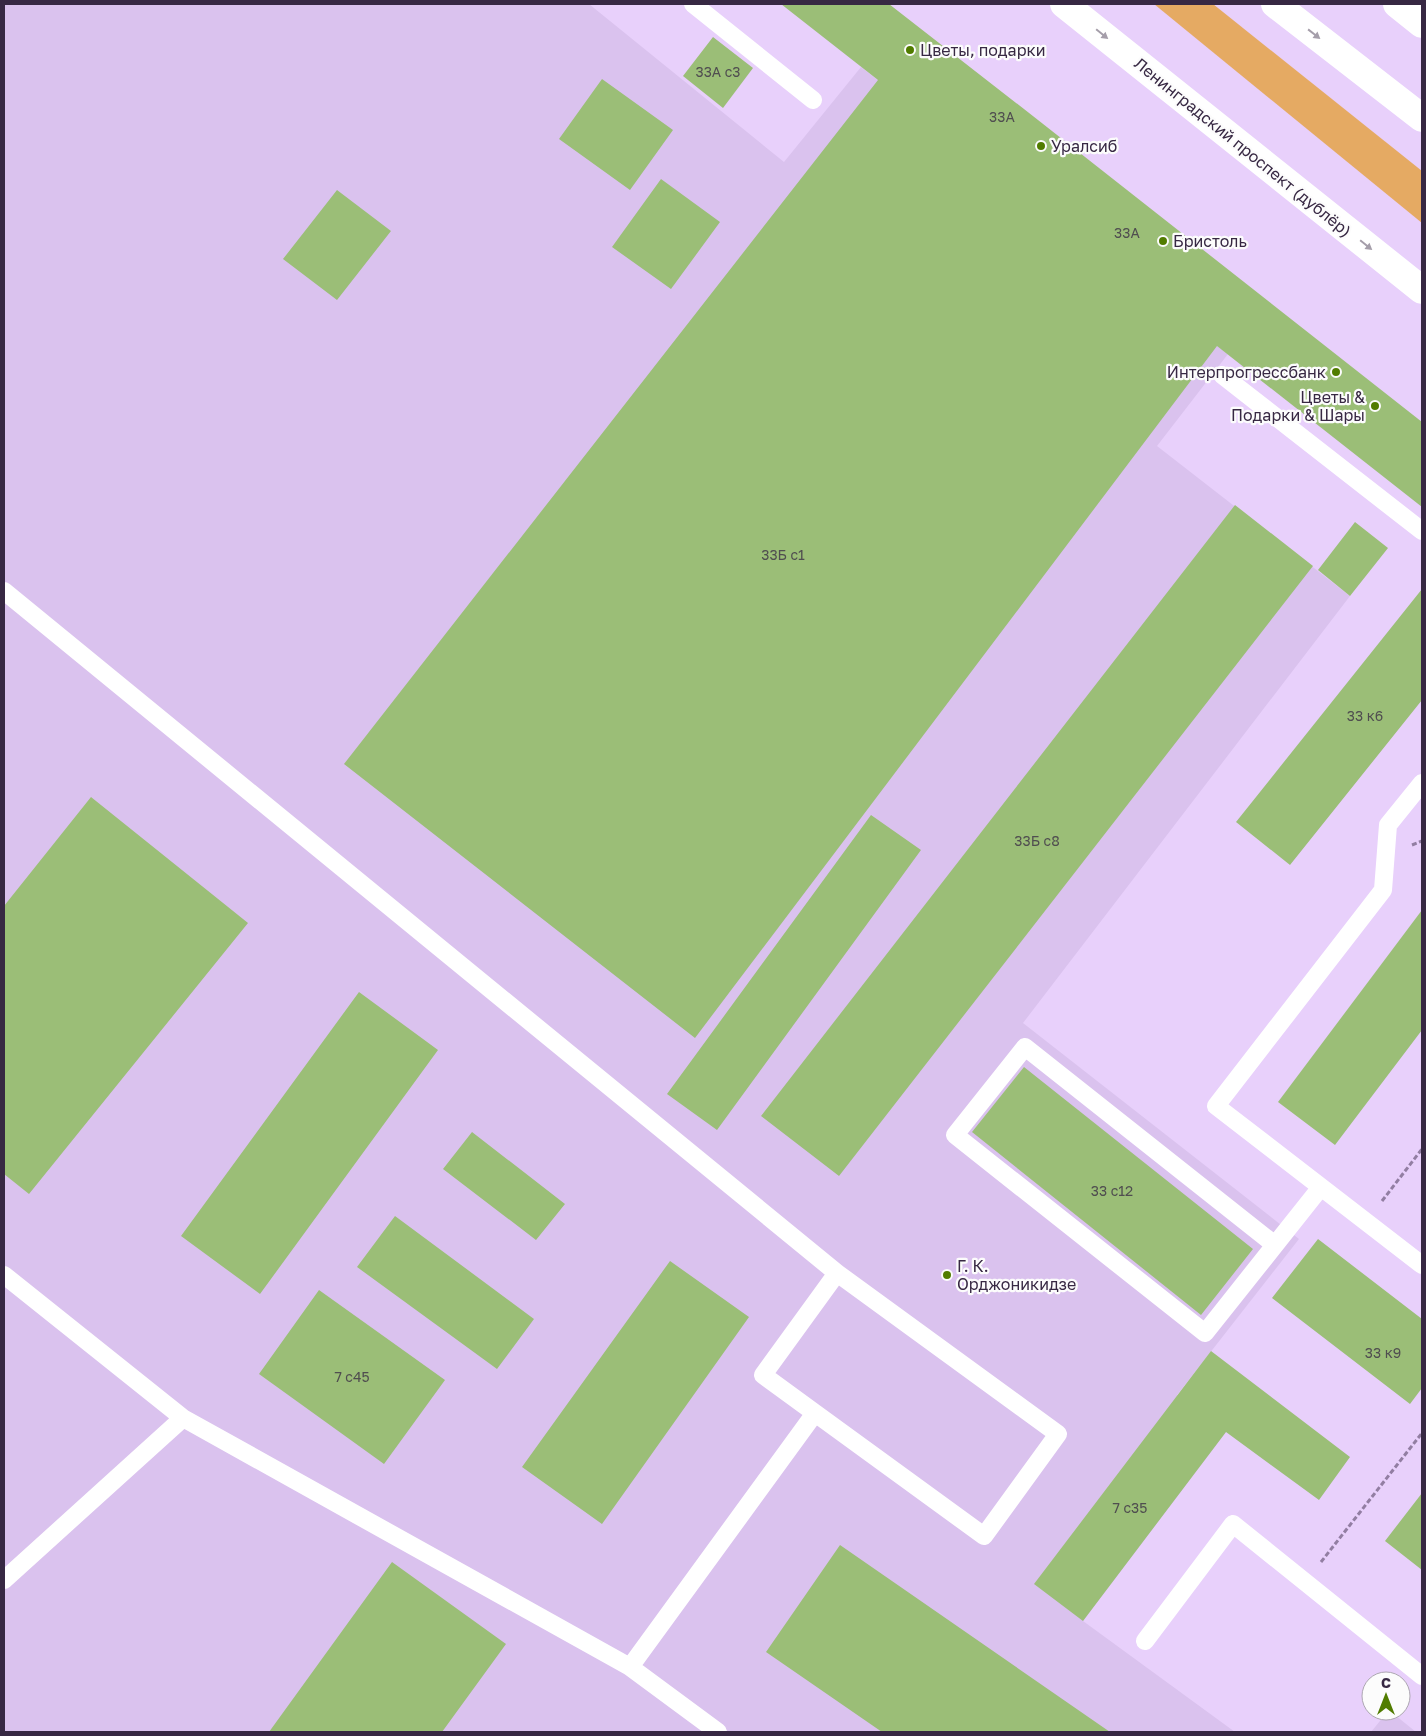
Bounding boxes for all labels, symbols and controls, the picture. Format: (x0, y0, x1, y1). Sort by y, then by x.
one-way arrow (1307, 28, 1320, 39)
one-way arrow (1095, 29, 1108, 40)
place label: Цветы, подарки (920, 40, 1045, 60)
marker: Цветы, подарки (904, 44, 916, 56)
street label: Ленинградский проспект (дублёр) (1130, 53, 1356, 241)
house number: 33А с3 (695, 63, 741, 80)
house number: 33А (989, 108, 1015, 125)
place label: Уралсиб (1051, 136, 1117, 156)
marker: Уралсиб (1035, 140, 1047, 152)
house number: 33А (1114, 224, 1140, 241)
place label: Бристоль (1173, 231, 1247, 251)
marker: Бристоль (1157, 235, 1169, 247)
one-way arrow (1359, 239, 1372, 250)
place label: Интерпрогрессбанк (1167, 362, 1326, 382)
marker: Интерпрогрессбанк (1330, 366, 1342, 378)
place label: Цветы & Подарки & Шары (1231, 387, 1365, 425)
marker: Цветы & Подарки & Шары (1369, 400, 1381, 412)
house number: 33Б с1 (761, 546, 805, 563)
house number: 33 к6 (1347, 707, 1383, 724)
house number: 33Б с8 (1014, 832, 1060, 849)
house number: 33 с12 (1091, 1182, 1133, 1199)
place label: Г. К. Орджоникидзе (957, 1256, 1076, 1294)
marker: Г. К. Орджоникидзе (941, 1269, 953, 1281)
house number: 33 к9 (1365, 1344, 1401, 1361)
house number: 7 с45 (334, 1368, 370, 1385)
house number: 7 с35 (1113, 1499, 1147, 1516)
north arrow (1361, 1671, 1411, 1721)
text: С (1381, 1674, 1391, 1691)

